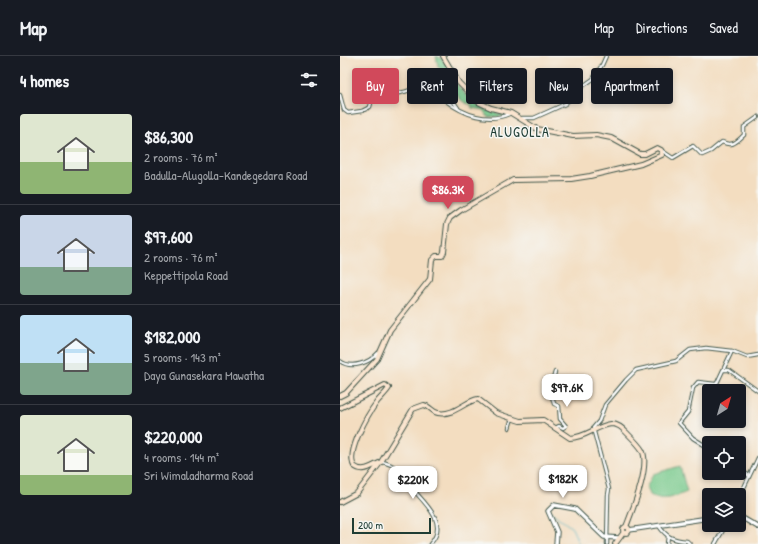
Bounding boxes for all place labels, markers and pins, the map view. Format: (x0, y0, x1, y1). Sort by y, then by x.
pin: $86.3K (415, 176, 481, 210)
pin: $97.6K (534, 374, 600, 408)
pin: $182K (535, 465, 591, 499)
pin: $220K (385, 466, 441, 500)

